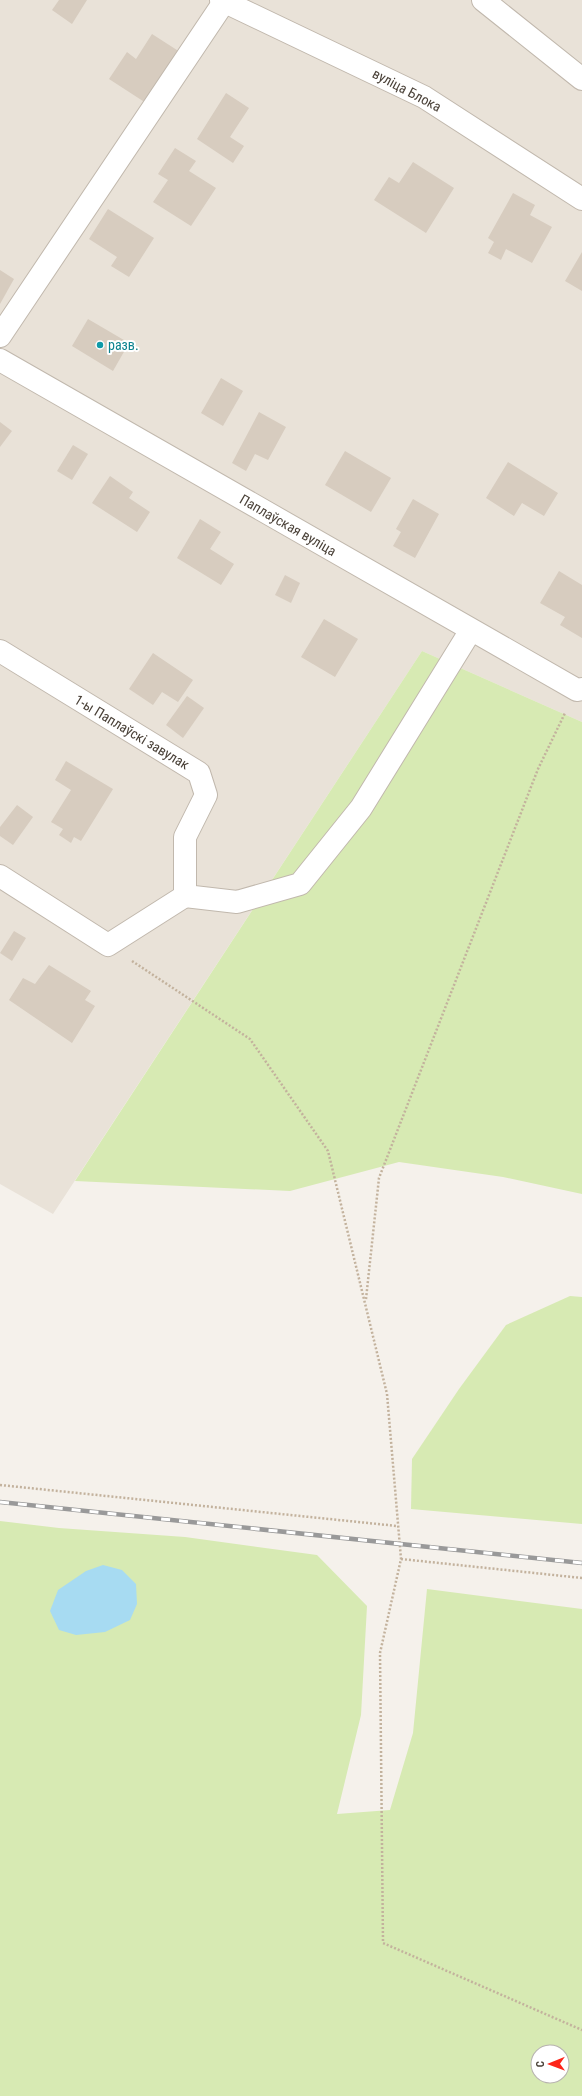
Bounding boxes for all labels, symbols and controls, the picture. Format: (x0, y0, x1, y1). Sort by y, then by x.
street label: вуліца Блока (370, 65, 444, 115)
place label: разв. (108, 337, 139, 353)
marker: разв. (95, 340, 105, 350)
street label: Паплаўская вуліца (237, 491, 339, 559)
street label: 1-ы Паплаўскі завулак (72, 691, 192, 773)
north arrow (530, 2044, 570, 2084)
text: С (534, 2061, 547, 2067)

